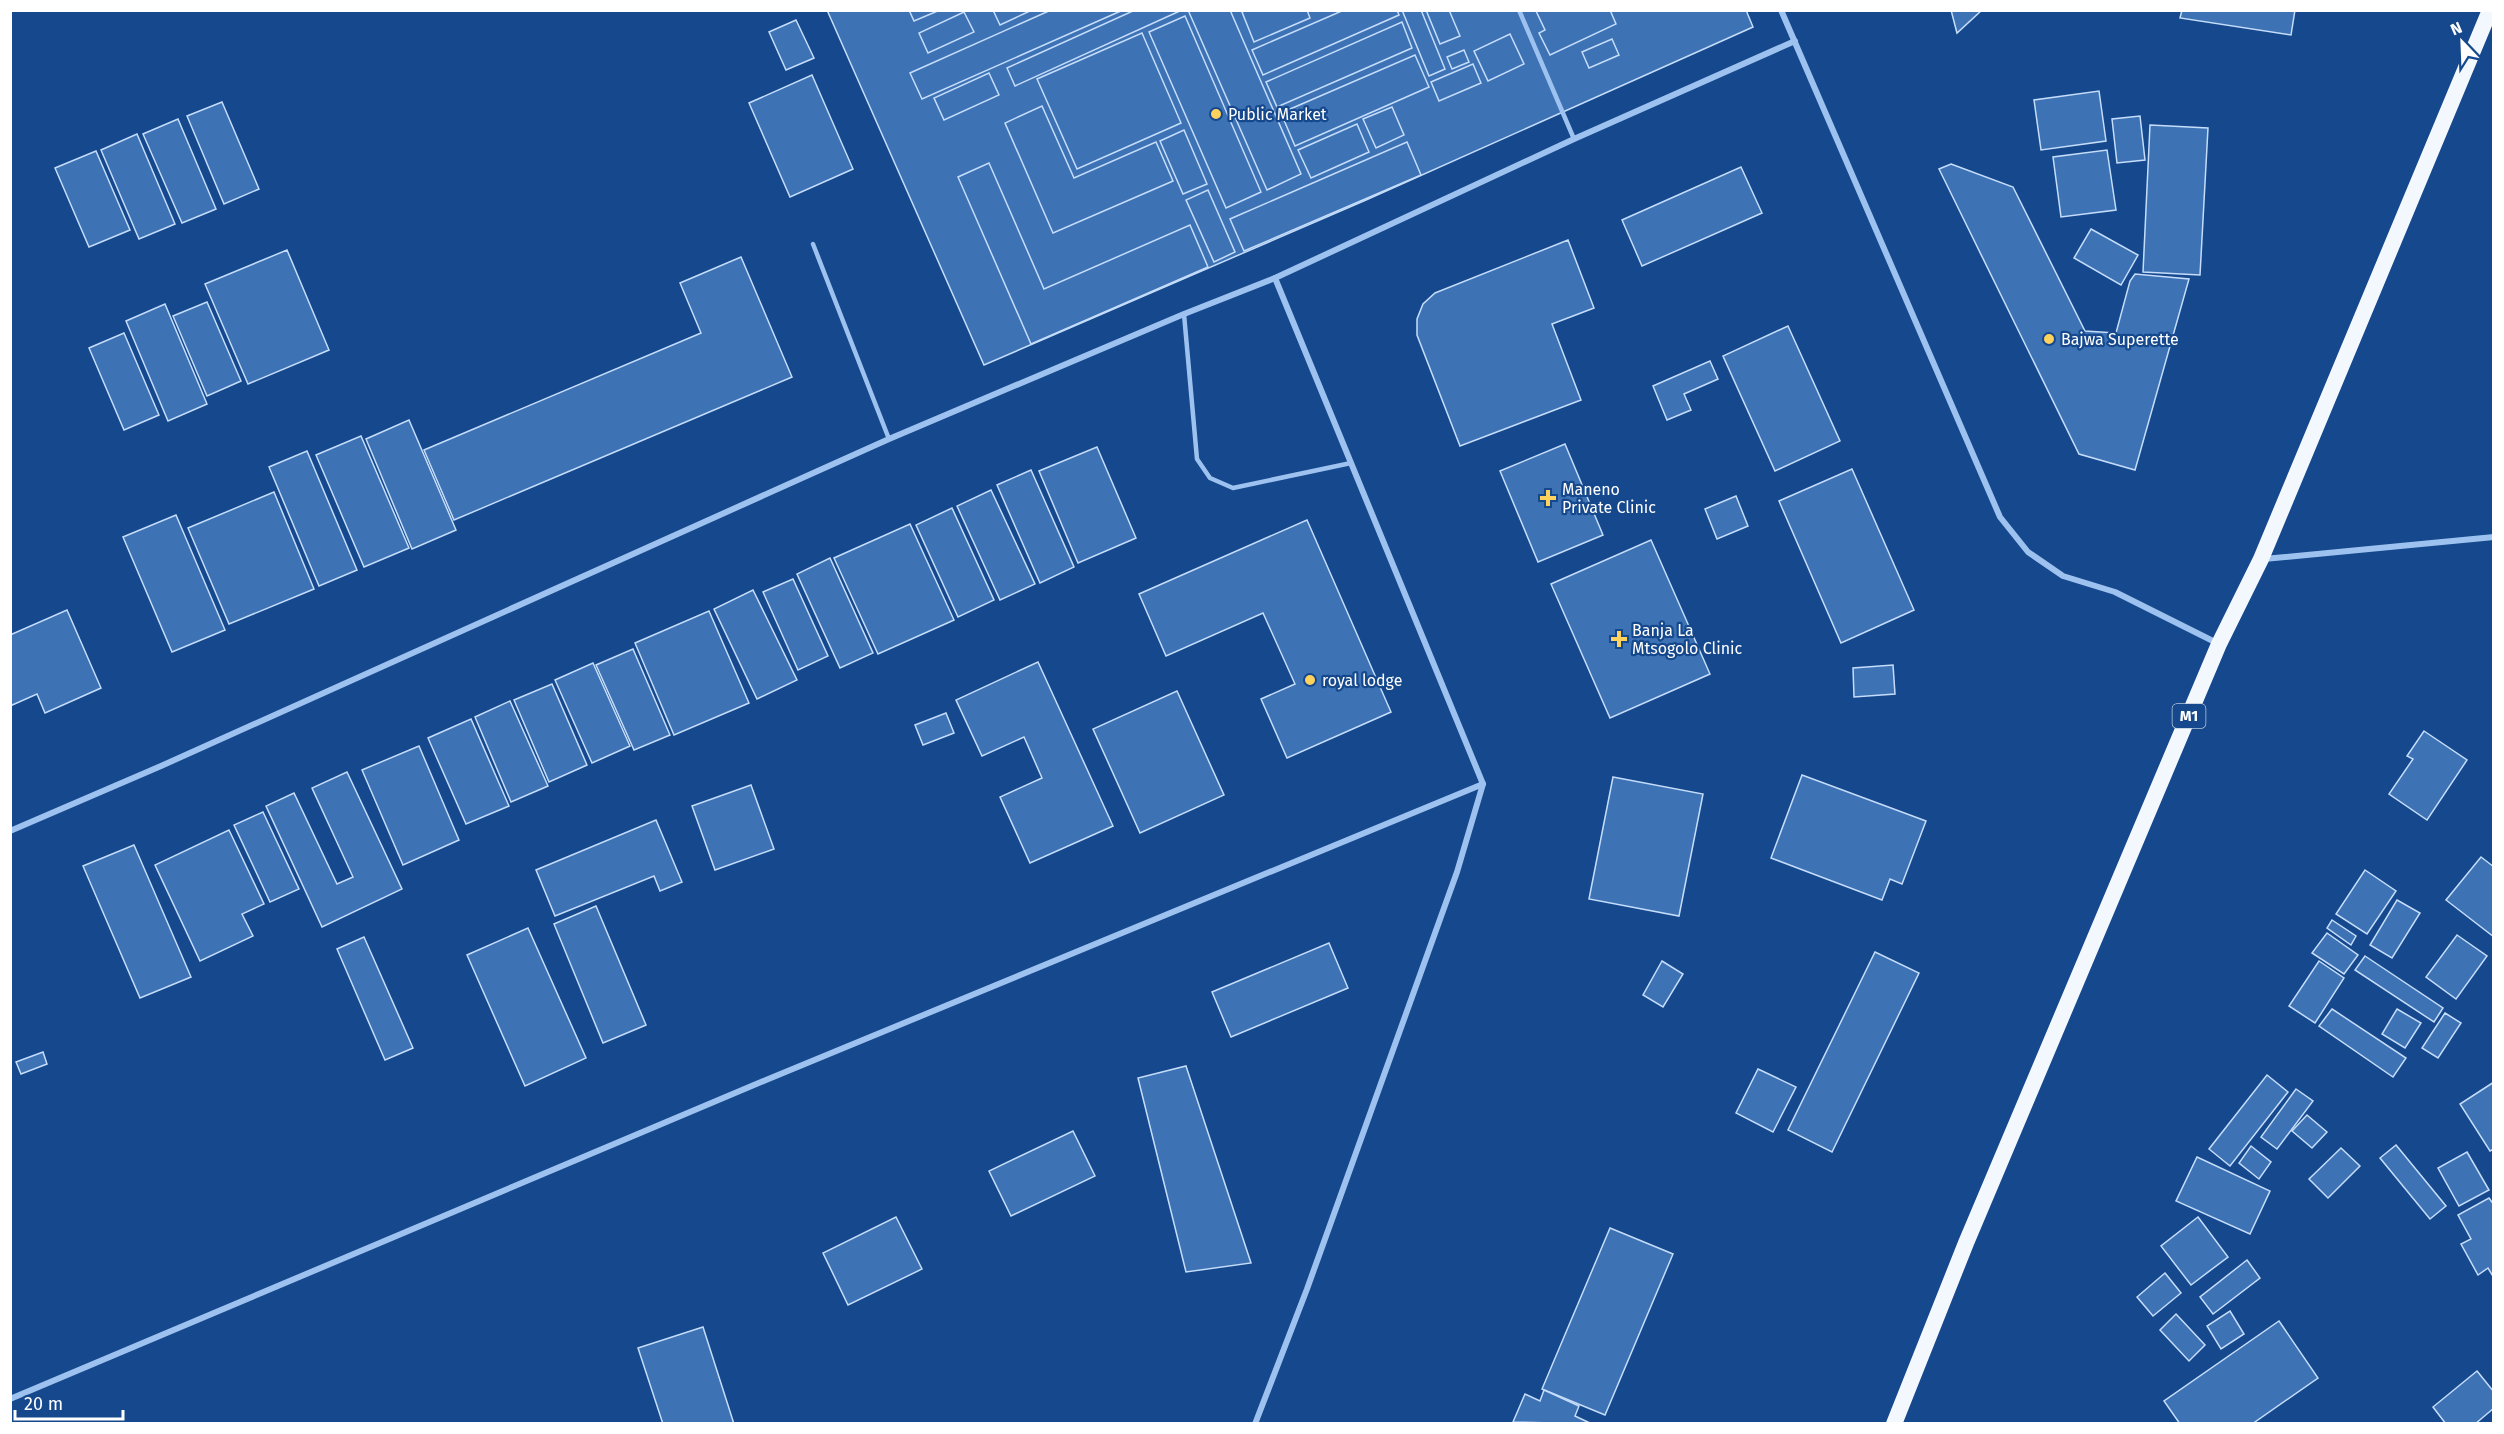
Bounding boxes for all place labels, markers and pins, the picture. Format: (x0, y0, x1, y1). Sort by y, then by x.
place label: Public Market (1228, 105, 1327, 124)
marker: Public Market (1209, 107, 1223, 121)
place label: Bajwa Superette (2061, 330, 2179, 349)
marker: Bajwa Superette (2042, 332, 2056, 346)
place label: Maneno Private Clinic (1562, 480, 1656, 517)
marker: Maneno Private Clinic (1539, 489, 1557, 507)
place label: Banja La Mtsogolo Clinic (1632, 621, 1743, 658)
marker: Banja La Mtsogolo Clinic (1610, 630, 1628, 648)
place label: royal lodge (1322, 671, 1402, 690)
marker: royal lodge (1303, 673, 1317, 687)

